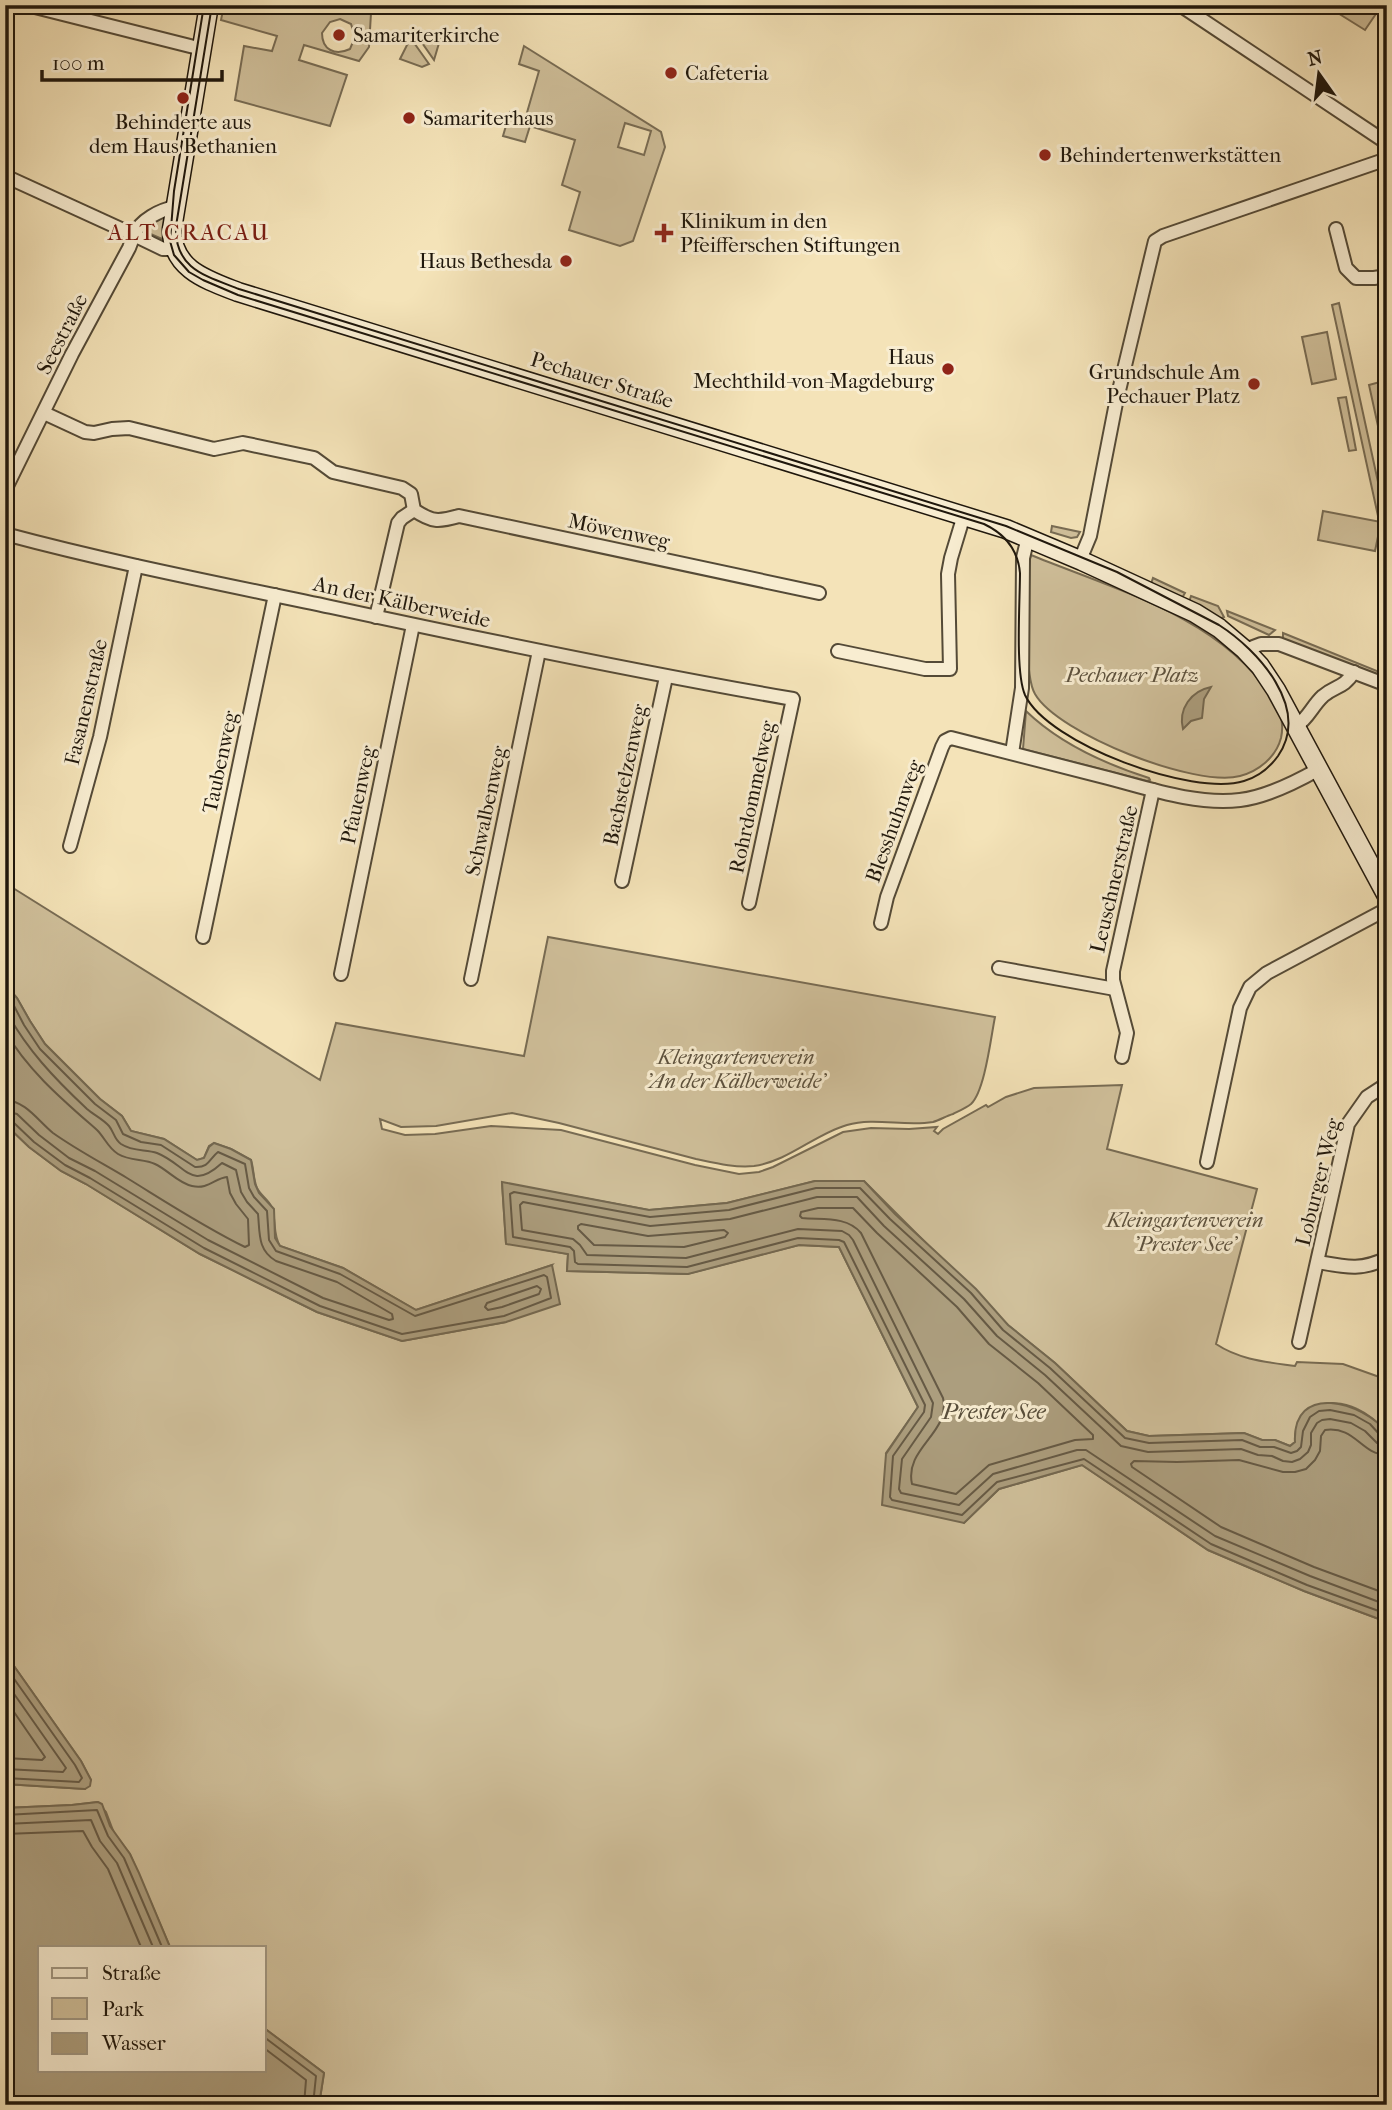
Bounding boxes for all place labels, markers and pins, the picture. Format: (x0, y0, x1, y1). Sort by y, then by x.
place label: Samariterkirche (353, 23, 500, 47)
marker: Samariterkirche (331, 27, 347, 43)
place label: Cafeteria (685, 61, 769, 85)
marker: Cafeteria (663, 65, 679, 81)
marker: Behinderte aus dem Haus Bethanien (175, 90, 191, 106)
place label: Samariterhaus (423, 106, 554, 130)
place label: Behinderte aus dem Haus Bethanien (89, 110, 277, 158)
marker: Samariterhaus (401, 110, 417, 126)
place label: Behindertenwerkstätten (1059, 143, 1281, 167)
marker: Behindertenwerkstätten (1037, 147, 1053, 163)
place label: Klinikum in den Pfeifferschen Stiftungen (680, 209, 900, 257)
marker: Klinikum in den Pfeifferschen Stiftungen (654, 223, 674, 243)
place label: Haus Bethesda (419, 249, 552, 273)
marker: Haus Bethesda (558, 253, 574, 269)
place label: Haus Mechthild-von-Magdeburg (693, 345, 935, 393)
place label: Grundschule Am Pechauer Platz (1089, 360, 1241, 408)
marker: Haus Mechthild-von-Magdeburg (940, 361, 956, 377)
marker: Grundschule Am Pechauer Platz (1246, 376, 1262, 392)

